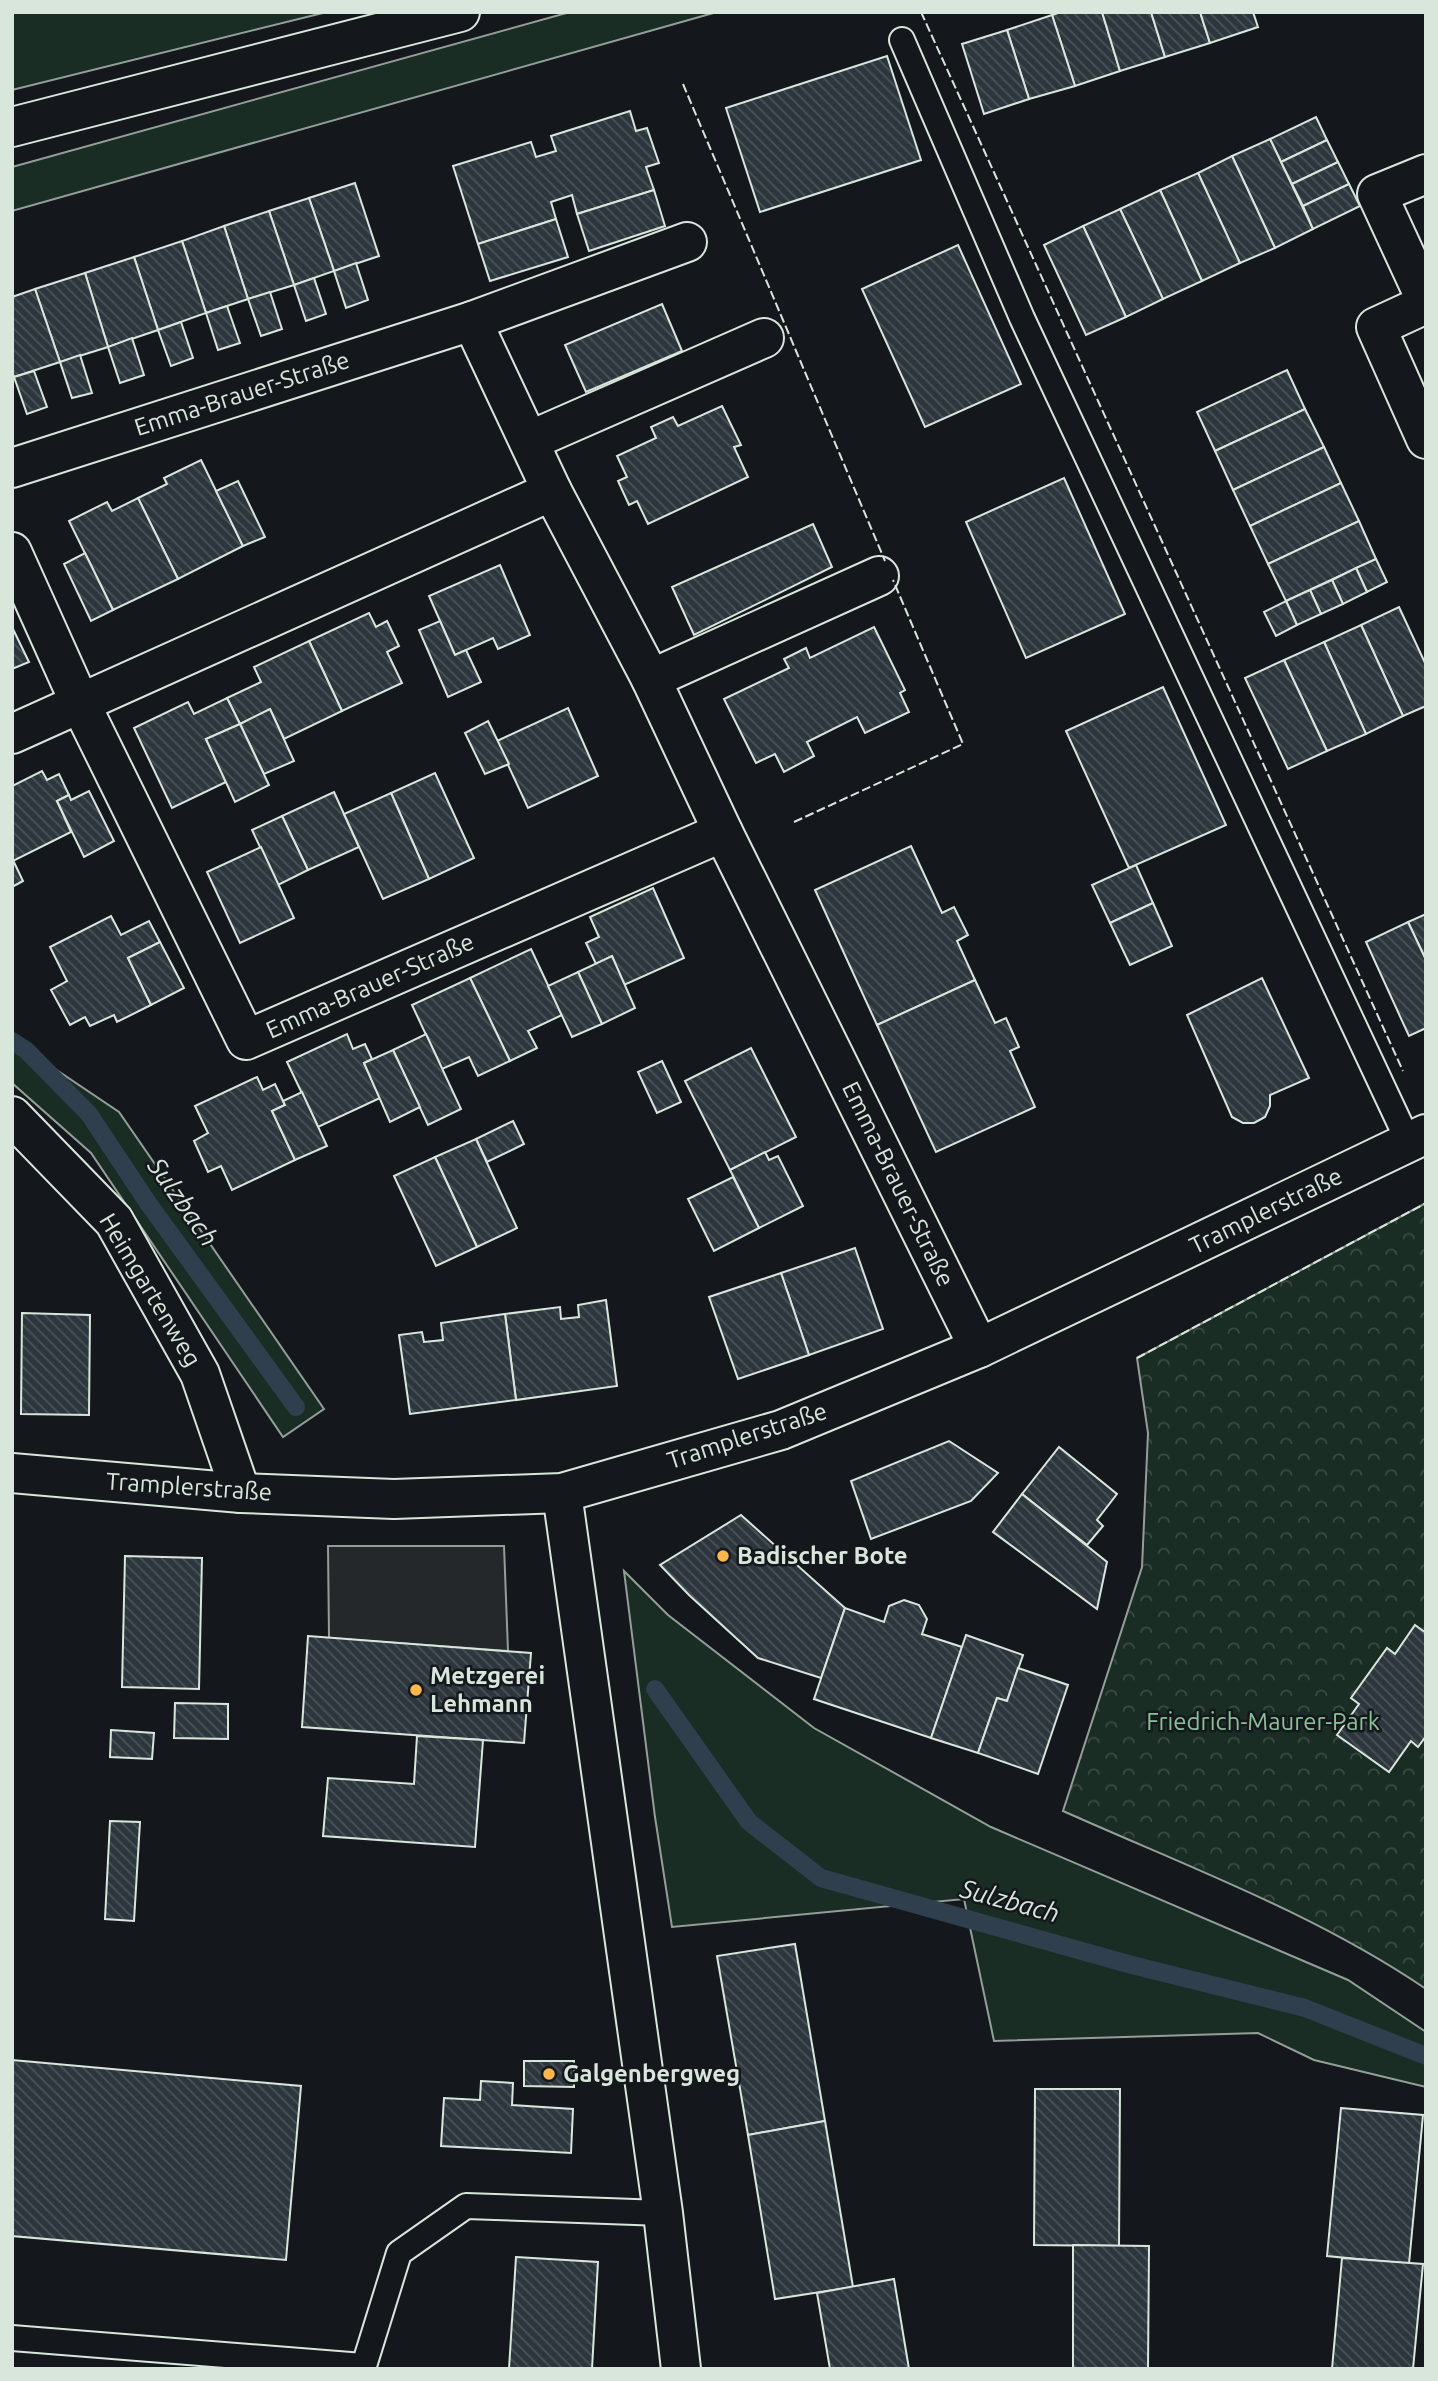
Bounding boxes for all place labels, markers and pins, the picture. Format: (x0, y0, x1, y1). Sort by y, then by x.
place label: Badischer Bote (737, 1542, 908, 1569)
marker: Badischer Bote (715, 1548, 731, 1564)
place label: Metzgerei Lehmann (430, 1662, 545, 1717)
marker: Metzgerei Lehmann (408, 1682, 424, 1698)
place label: Galgenbergweg (563, 2060, 740, 2087)
marker: Galgenbergweg (541, 2066, 557, 2082)

